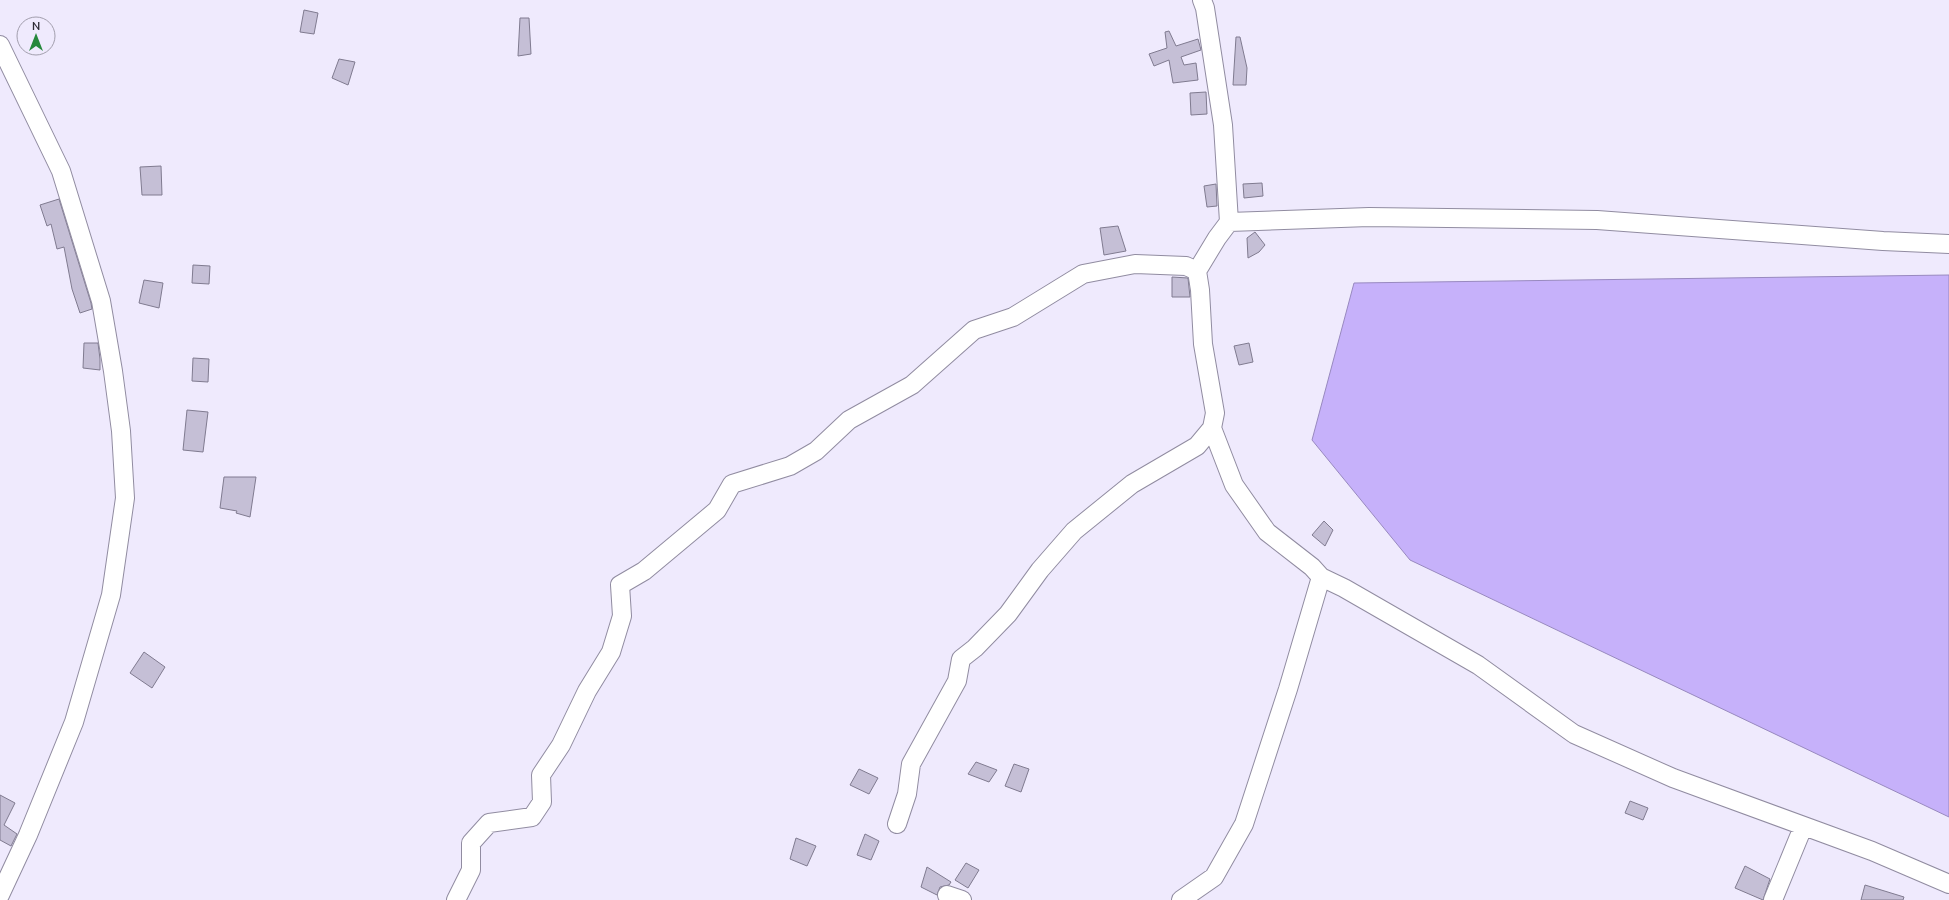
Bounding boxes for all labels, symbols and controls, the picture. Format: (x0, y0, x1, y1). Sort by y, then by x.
north arrow (16, 16, 56, 56)
text: N (32, 19, 40, 34)

